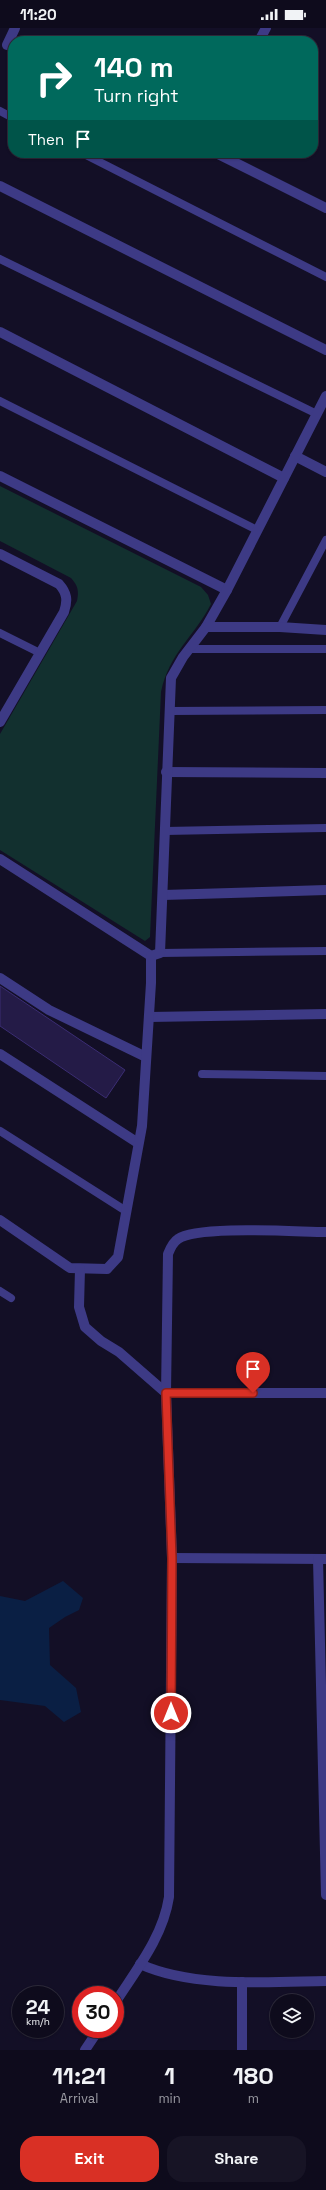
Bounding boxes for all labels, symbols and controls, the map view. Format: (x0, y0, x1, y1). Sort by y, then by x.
text: 11:20 (20, 5, 57, 24)
text: 140 m (94, 49, 174, 85)
icon: right (28, 52, 80, 104)
text: Turn right (94, 84, 178, 107)
icon: arrive (72, 128, 94, 150)
text: Then (28, 130, 64, 149)
pin (236, 1352, 270, 1393)
icon: arrive (242, 1358, 264, 1380)
position arrow (150, 1692, 192, 1734)
speed limit sign: 30 (72, 1986, 124, 2038)
text: 24 (26, 1994, 50, 2020)
map controls (270, 1994, 314, 2038)
button: layers (270, 1994, 314, 2038)
text: km/h (26, 2015, 50, 2028)
text: 11:21 (52, 2060, 106, 2091)
text: 1 (164, 2060, 175, 2091)
text: 180 (233, 2060, 274, 2091)
text: Arrival (60, 2090, 99, 2107)
text: min (158, 2090, 181, 2107)
text: m (248, 2090, 259, 2107)
button: Exit (20, 2136, 159, 2182)
button: Share (167, 2136, 306, 2182)

